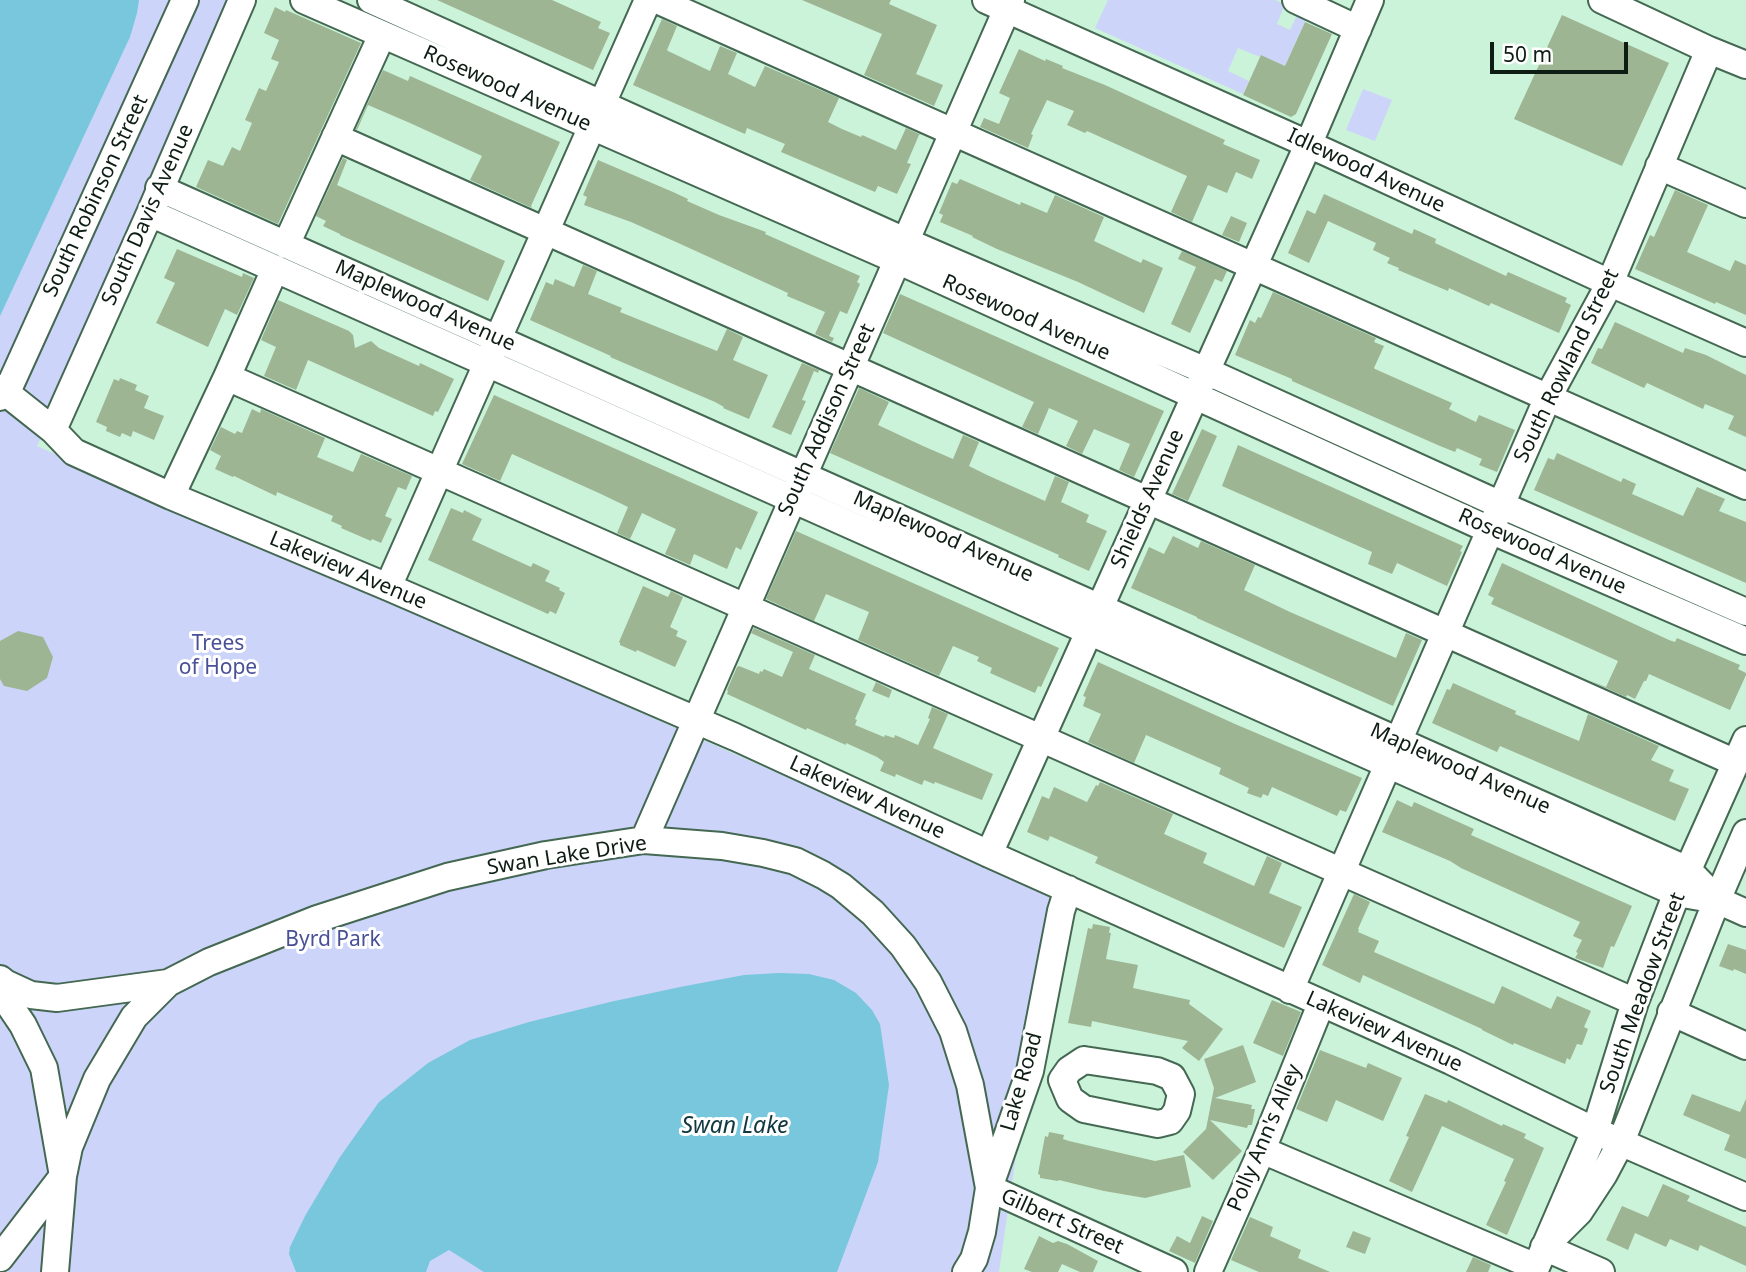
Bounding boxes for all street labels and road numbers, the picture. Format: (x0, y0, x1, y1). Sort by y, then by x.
street label: Rosewood Avenue (419, 41, 595, 137)
street label: South Robinson Street (38, 91, 154, 301)
street label: South Davis Avenue (97, 120, 199, 310)
street label: Idlewood Avenue (1283, 123, 1449, 219)
street label: Maplewood Avenue (331, 255, 519, 357)
street label: South Rowland Street (1509, 265, 1625, 467)
street label: Rosewood Avenue (938, 270, 1114, 366)
street label: South Addison Street (773, 320, 881, 520)
street label: Shields Avenue (1106, 426, 1190, 572)
street label: Maplewood Avenue (849, 486, 1037, 588)
street label: Rosewood Avenue (1454, 504, 1630, 600)
street label: Lakeview Avenue (265, 526, 431, 616)
street label: Maplewood Avenue (1366, 718, 1554, 820)
street label: Lakeview Avenue (785, 751, 949, 845)
street label: Swan Lake Drive (485, 831, 649, 881)
street label: South Meadow Street (1595, 889, 1691, 1097)
street label: Lakeview Avenue (1302, 986, 1466, 1078)
street label: Lake Road (996, 1030, 1048, 1134)
street label: Polly Ann's Alley (1223, 1061, 1307, 1215)
street label: Gilbert Street (997, 1184, 1127, 1260)

